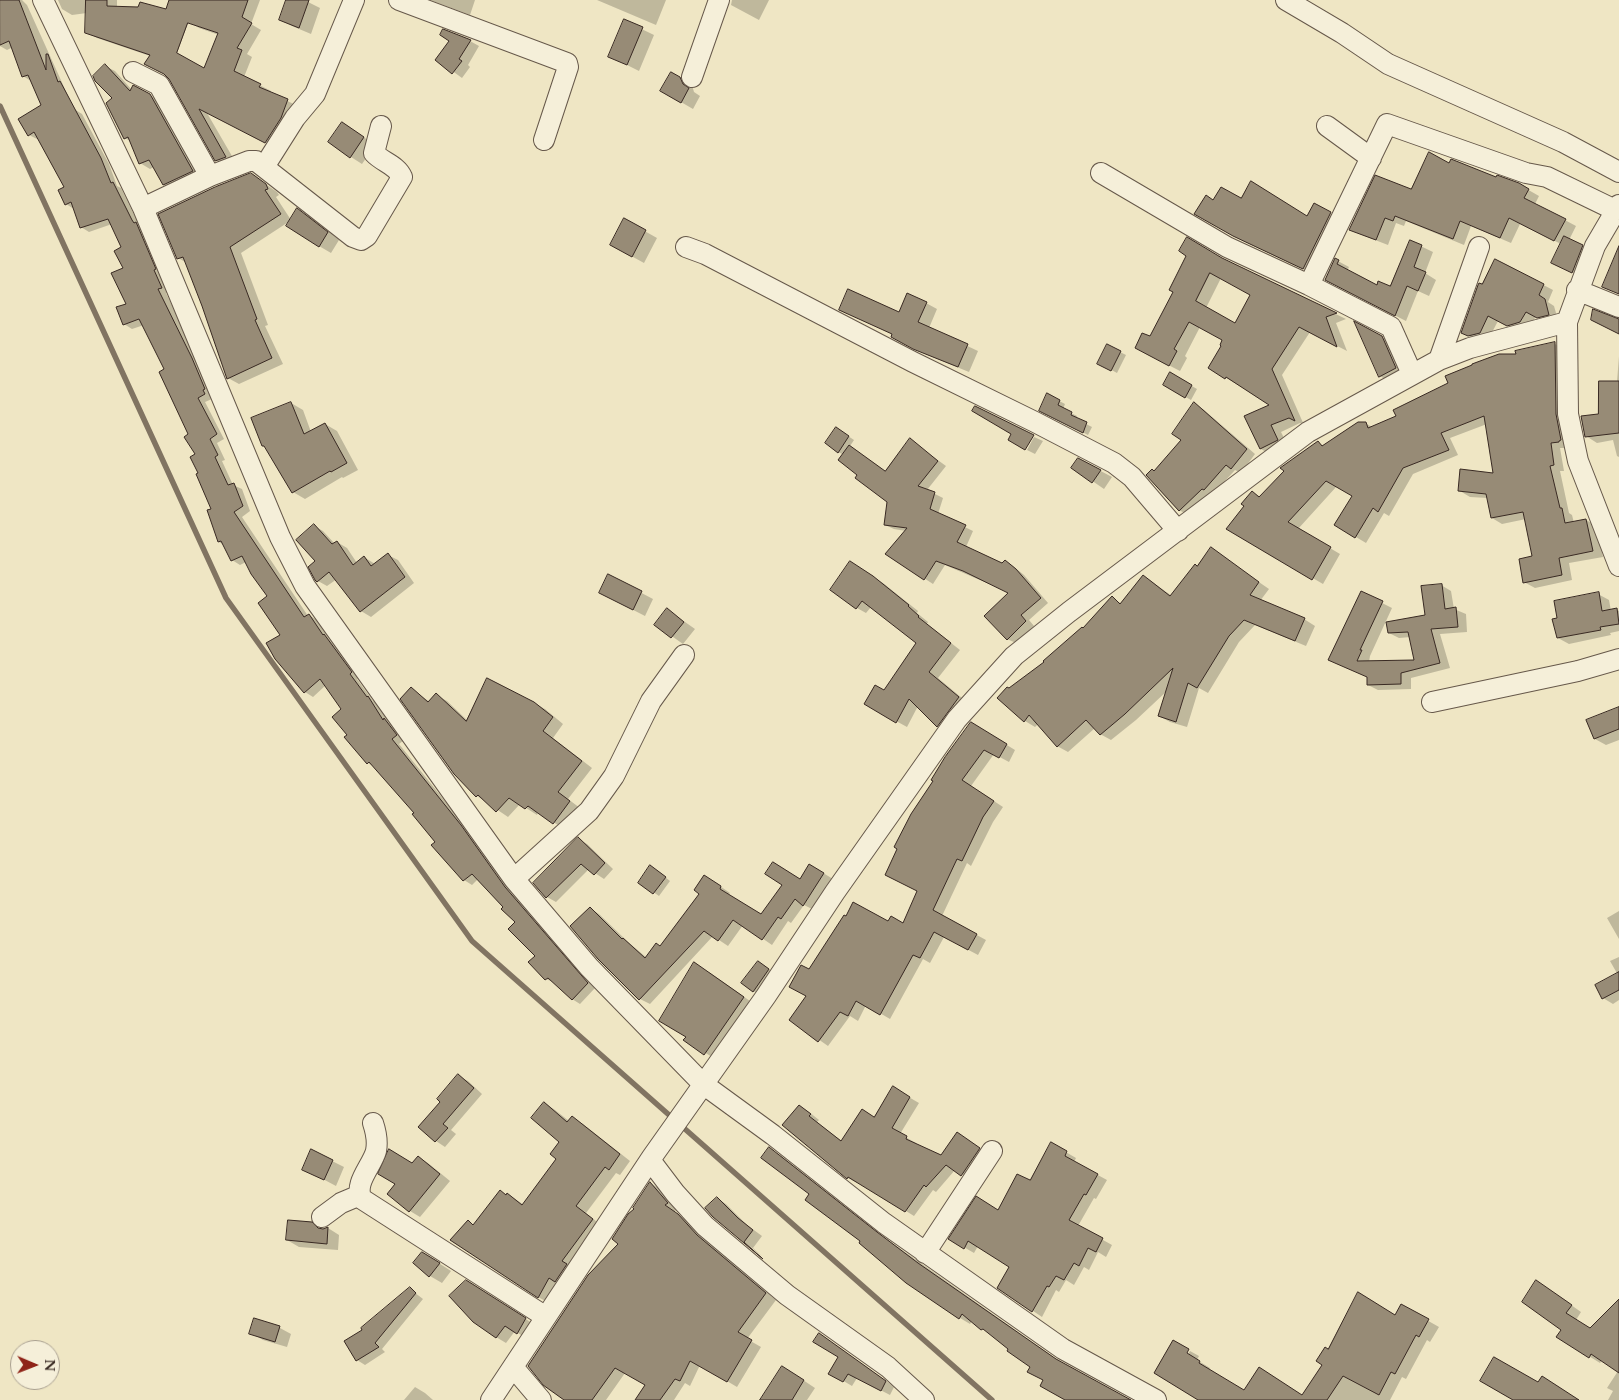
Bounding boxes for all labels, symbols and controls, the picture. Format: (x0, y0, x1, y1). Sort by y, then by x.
north arrow (10, 1340, 60, 1390)
text: N (40, 1359, 59, 1371)

